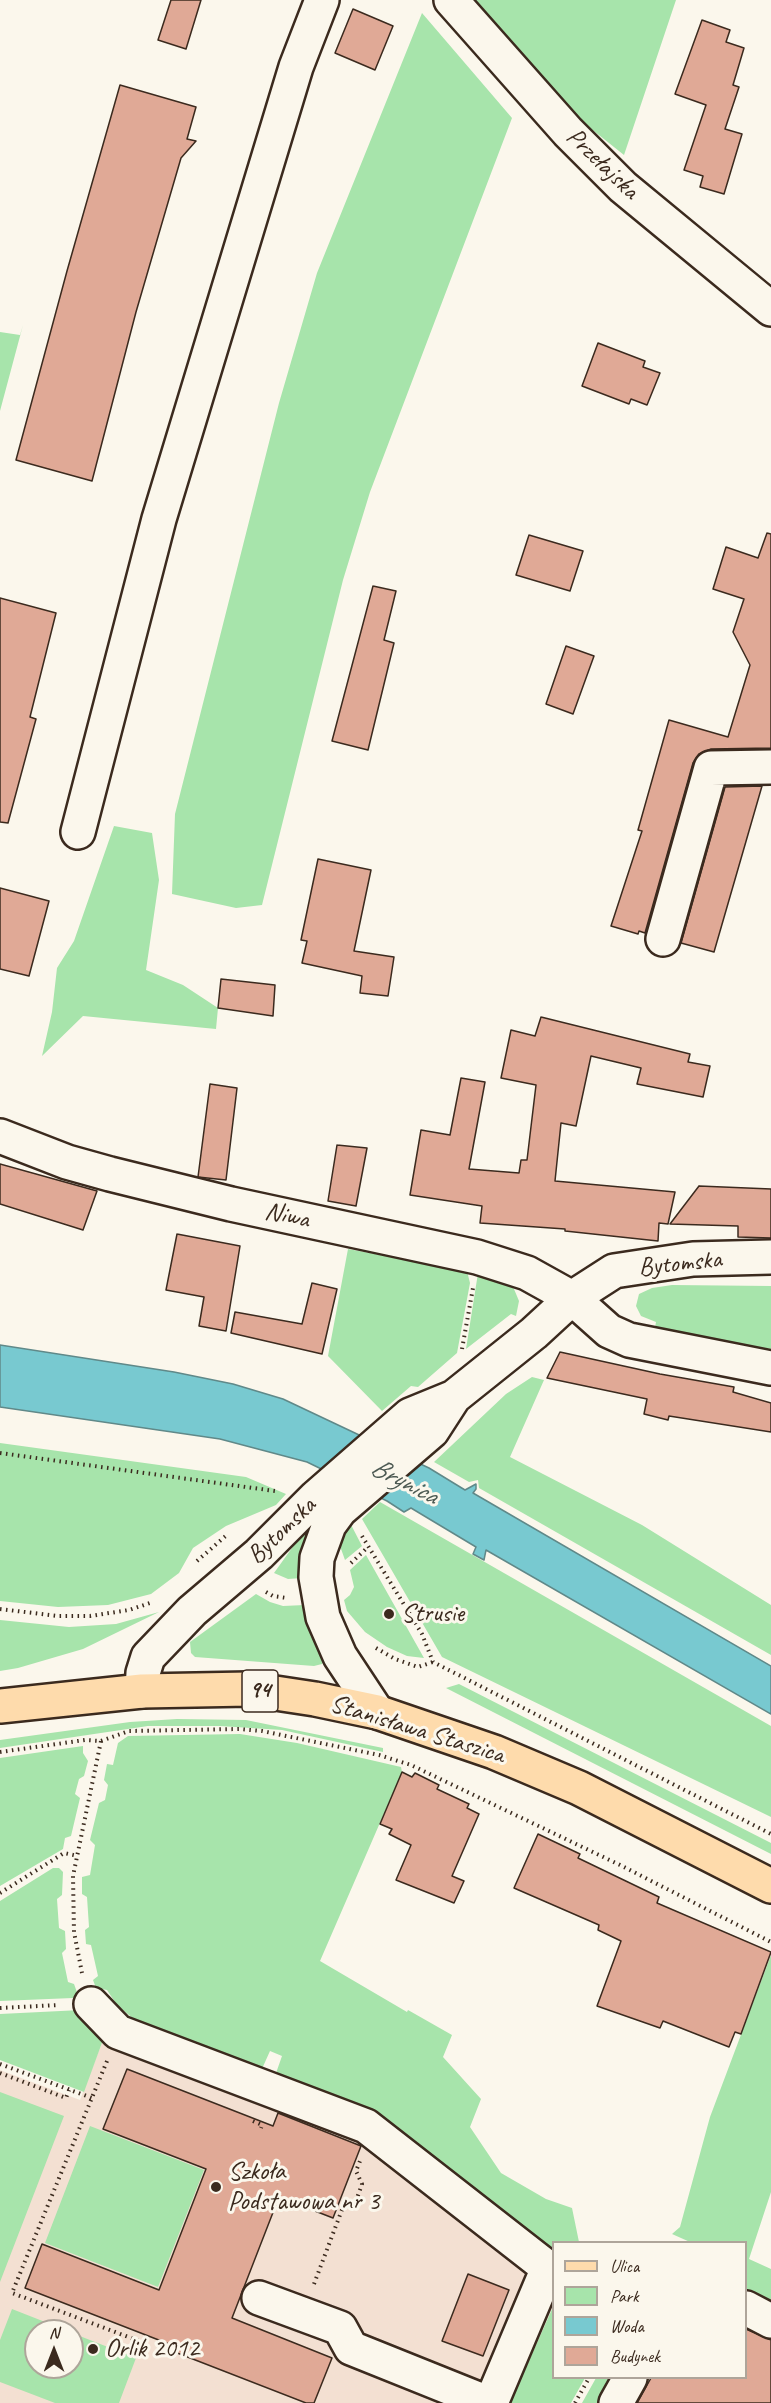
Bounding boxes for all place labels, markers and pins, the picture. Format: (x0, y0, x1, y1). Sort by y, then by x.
place label: Strusie (401, 1598, 464, 1630)
marker: Strusie (382, 1607, 396, 1621)
place label: Szkoła Podstawowa nr 3 (228, 2156, 379, 2218)
marker: Szkoła Podstawowa nr 3 (209, 2180, 223, 2194)
place label: Orlik 2012 (105, 2333, 199, 2365)
marker: Orlik 2012 (86, 2342, 100, 2356)

